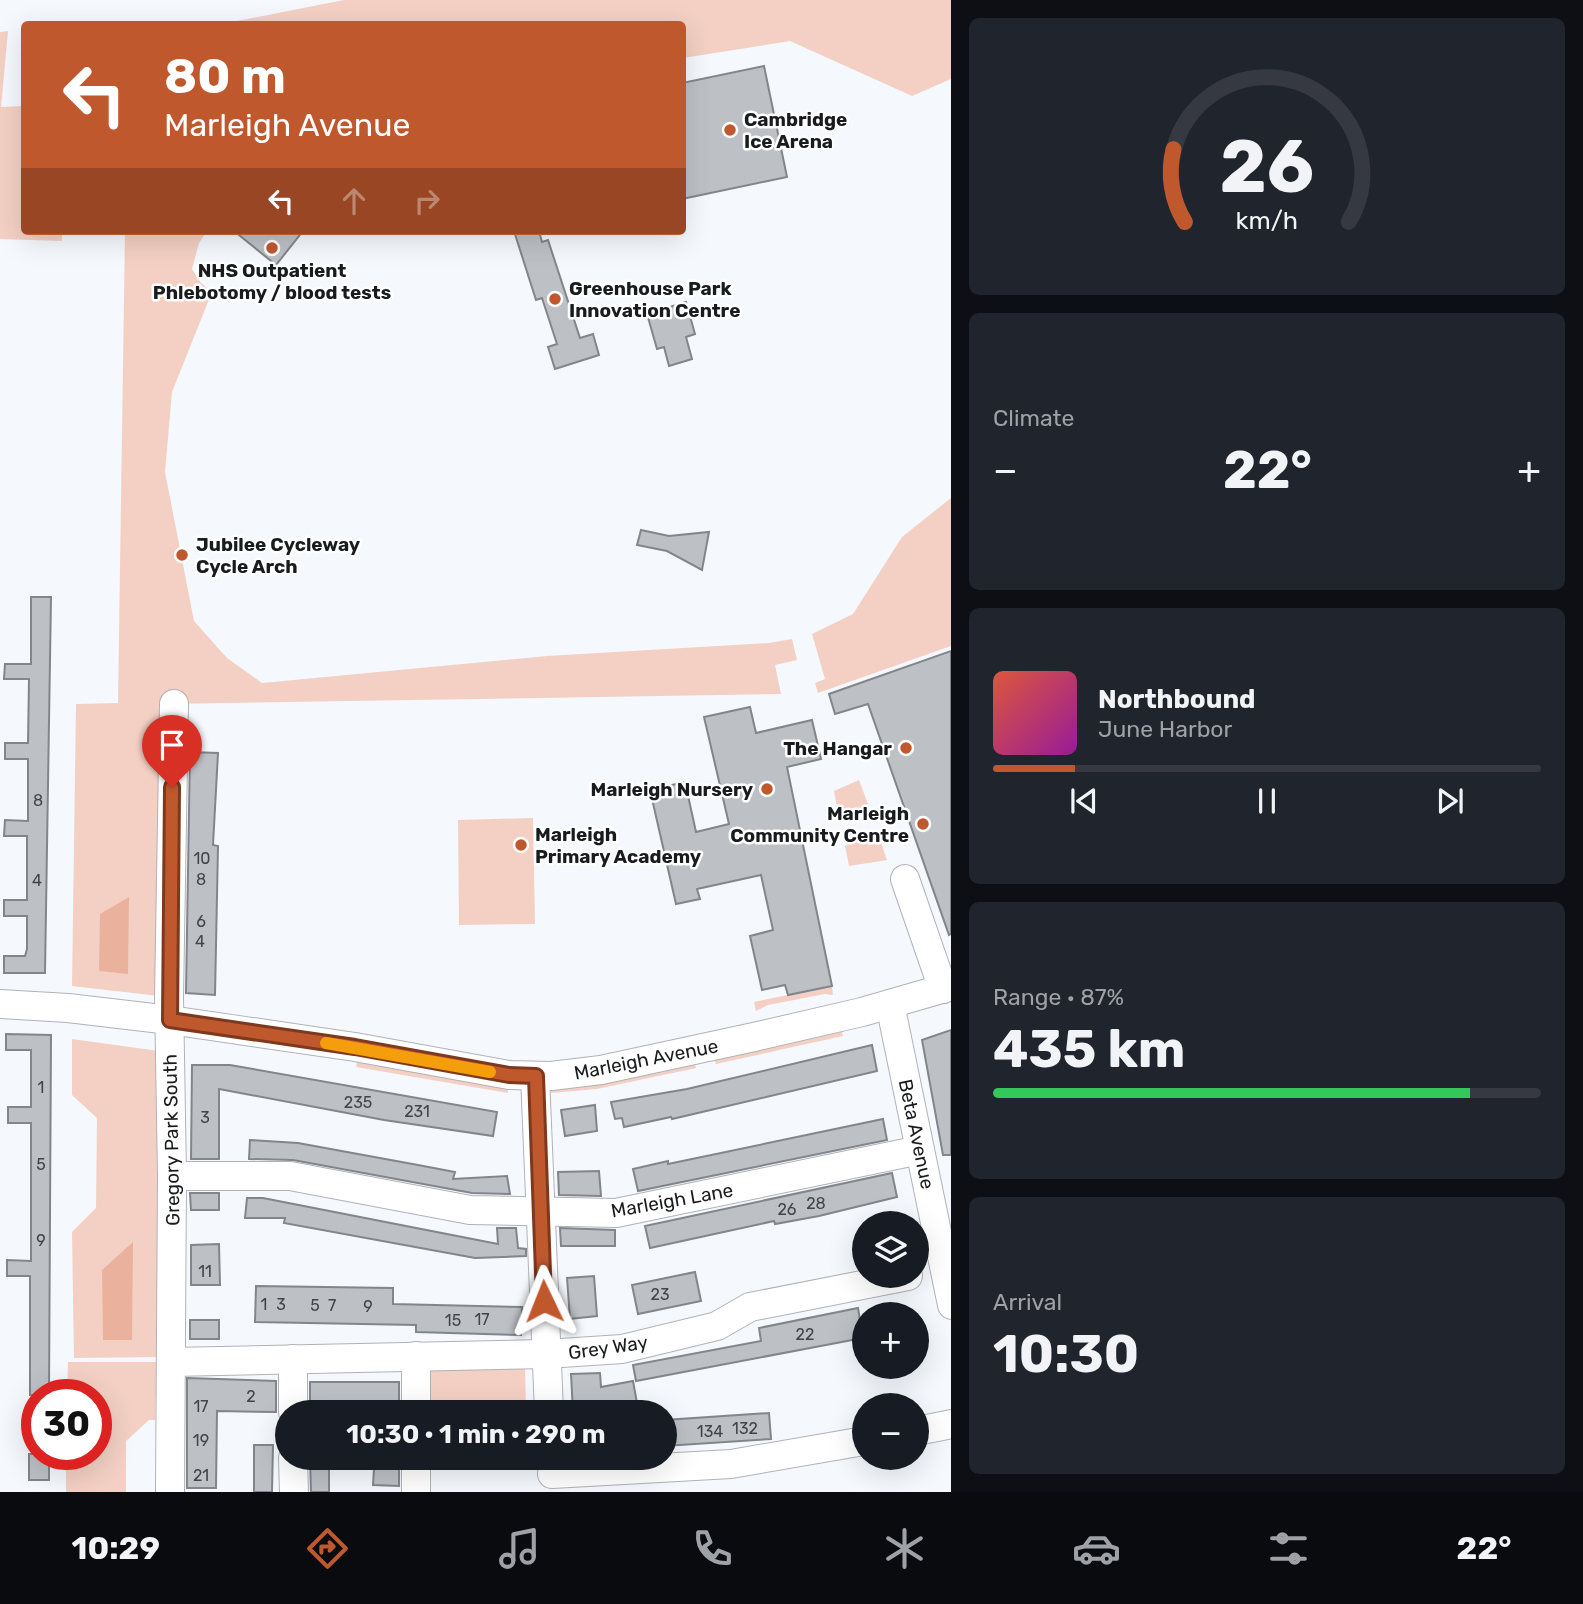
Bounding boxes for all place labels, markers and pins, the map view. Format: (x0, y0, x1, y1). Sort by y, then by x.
place label: Cambridge Ice Arena (744, 108, 847, 153)
marker: Cambridge Ice Arena (722, 122, 738, 138)
marker: NHS Outpatient Phlebotomy / blood tests (264, 240, 280, 256)
place label: NHS Outpatient Phlebotomy / blood tests (153, 259, 391, 304)
place label: Greenhouse Park Innovation Centre (569, 277, 740, 322)
marker: Greenhouse Park Innovation Centre (547, 291, 563, 307)
place label: Jubilee Cycleway Cycle Arch (196, 533, 361, 578)
marker: Jubilee Cycleway Cycle Arch (174, 547, 190, 563)
pin (142, 715, 202, 787)
place label: The Hangar (783, 737, 892, 760)
marker: The Hangar (898, 740, 914, 756)
place label: Marleigh Nursery (591, 778, 754, 801)
marker: Marleigh Nursery (759, 781, 775, 797)
place label: Marleigh Community Centre (730, 802, 909, 847)
marker: Marleigh Community Centre (915, 816, 931, 832)
place label: Marleigh Primary Academy (535, 823, 702, 868)
marker: Marleigh Primary Academy (513, 837, 529, 853)

